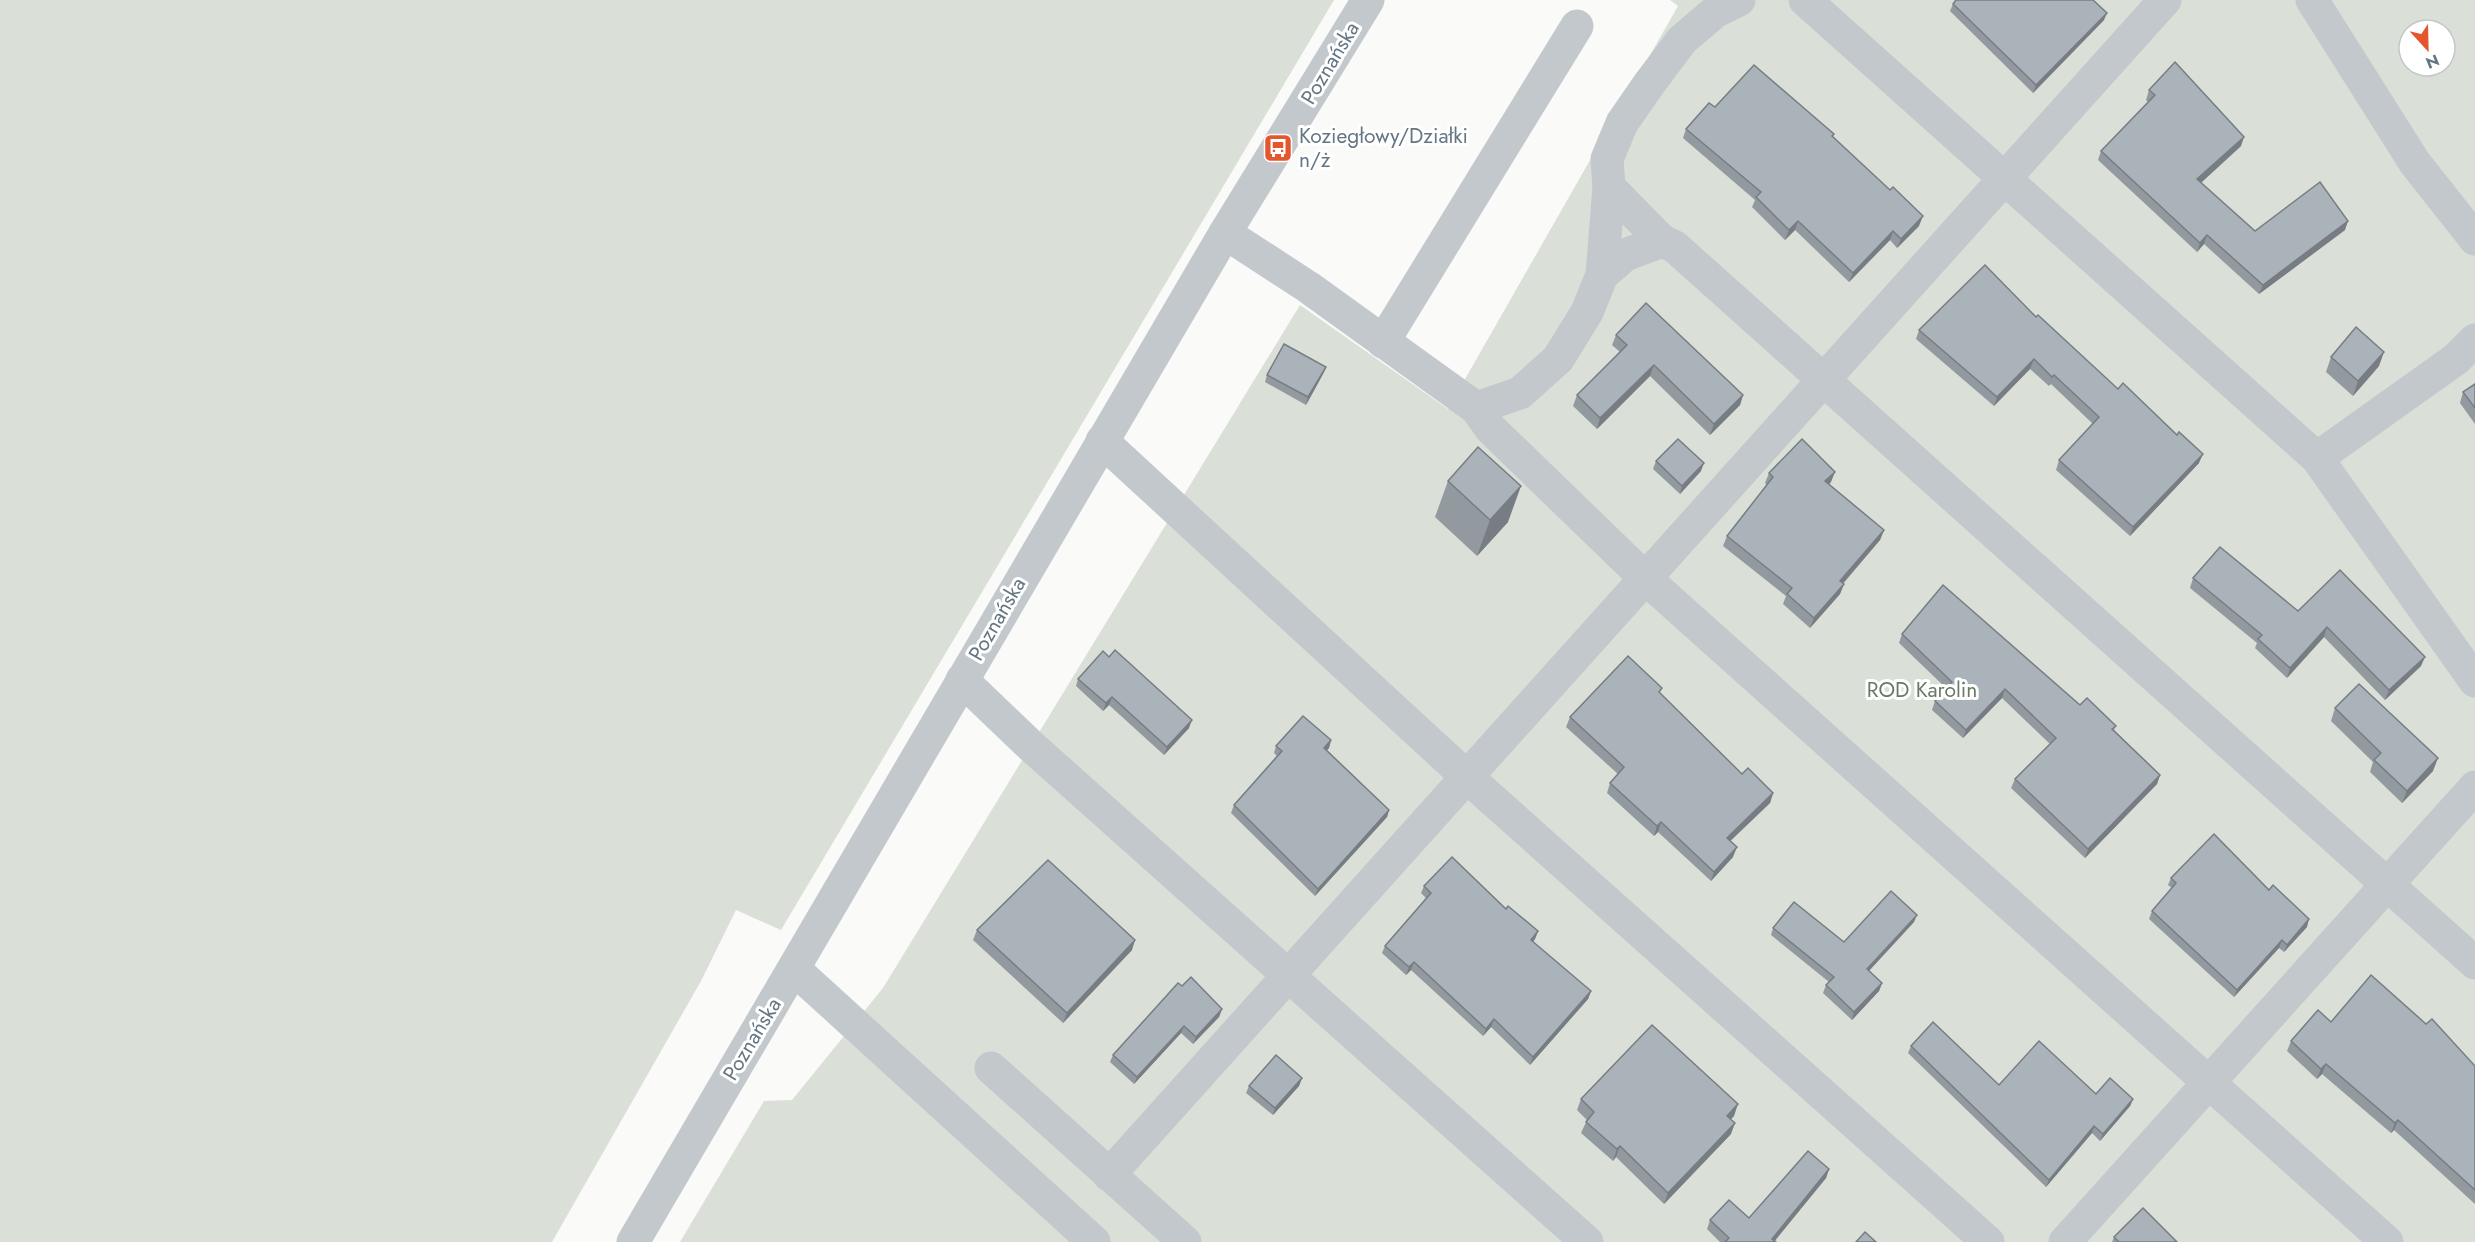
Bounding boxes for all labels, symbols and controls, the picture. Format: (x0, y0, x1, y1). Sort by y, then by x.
street label: Poznańska (1294, 16, 1366, 110)
north arrow (2397, 18, 2457, 78)
text: N (2422, 48, 2443, 74)
place label: Koziegłowy/Działki n/ż (1299, 121, 1468, 175)
bus stop icon: Koziegłowy/Działki n/ż (1262, 132, 1294, 164)
street label: Poznańska (961, 572, 1033, 666)
park label: ROD Karolin (1867, 675, 1977, 705)
street label: Poznańska (716, 992, 788, 1086)

